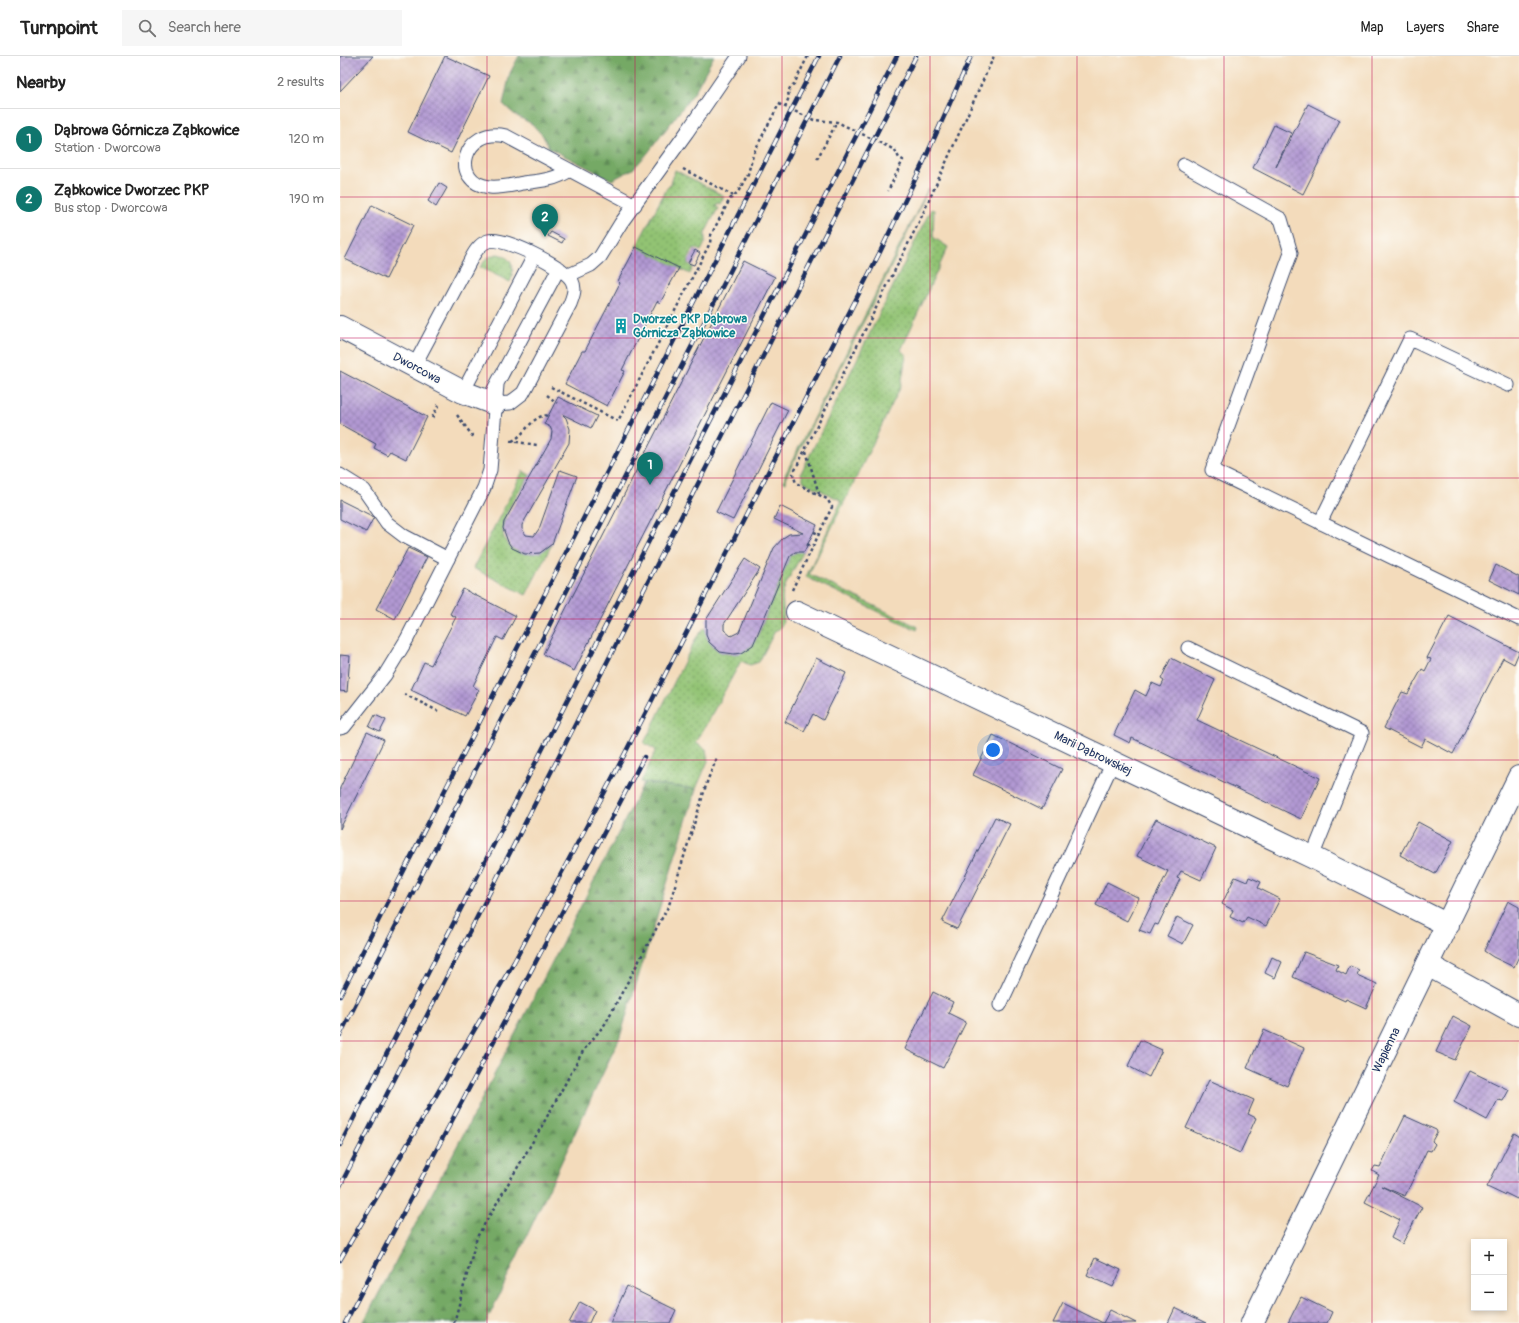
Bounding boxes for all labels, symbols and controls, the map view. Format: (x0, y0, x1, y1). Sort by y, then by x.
search box (122, 10, 402, 46)
text: Turnpoint (20, 16, 98, 40)
icon: search (136, 17, 158, 39)
text: Search here (168, 18, 241, 37)
text: Map (1361, 19, 1384, 36)
text: Layers (1406, 19, 1444, 36)
text: Share (1466, 19, 1499, 36)
text: Nearby (16, 72, 65, 93)
text: 2 results (277, 74, 324, 90)
text: Dąbrowa Górnicza Ząbkowice (54, 121, 240, 140)
text: 1 (26, 131, 32, 147)
text: 120 m (288, 131, 324, 147)
text: Station · Dworcowa (54, 140, 161, 156)
text: Ząbkowice Dworzec PKP (54, 181, 209, 200)
text: 2 (25, 191, 33, 207)
text: 190 m (289, 191, 324, 207)
text: Bus stop · Dworcowa (54, 200, 168, 216)
pin: 2 (532, 204, 558, 237)
place label: Dworzec PKP Dąbrowa Górnicza Ząbkowice (633, 312, 747, 341)
building icon: Dworzec PKP Dąbrowa Górnicza Ząbkowice (612, 317, 630, 335)
street label: Dworcowa (390, 350, 444, 388)
pin: 1 (637, 452, 663, 485)
street label: Marii Dąbrowskiej (1051, 728, 1134, 779)
your location (983, 740, 1003, 760)
street label: Wapienna (1369, 1025, 1404, 1075)
map controls (1471, 1239, 1507, 1311)
button: + (1471, 1239, 1507, 1275)
button: − (1471, 1275, 1507, 1311)

